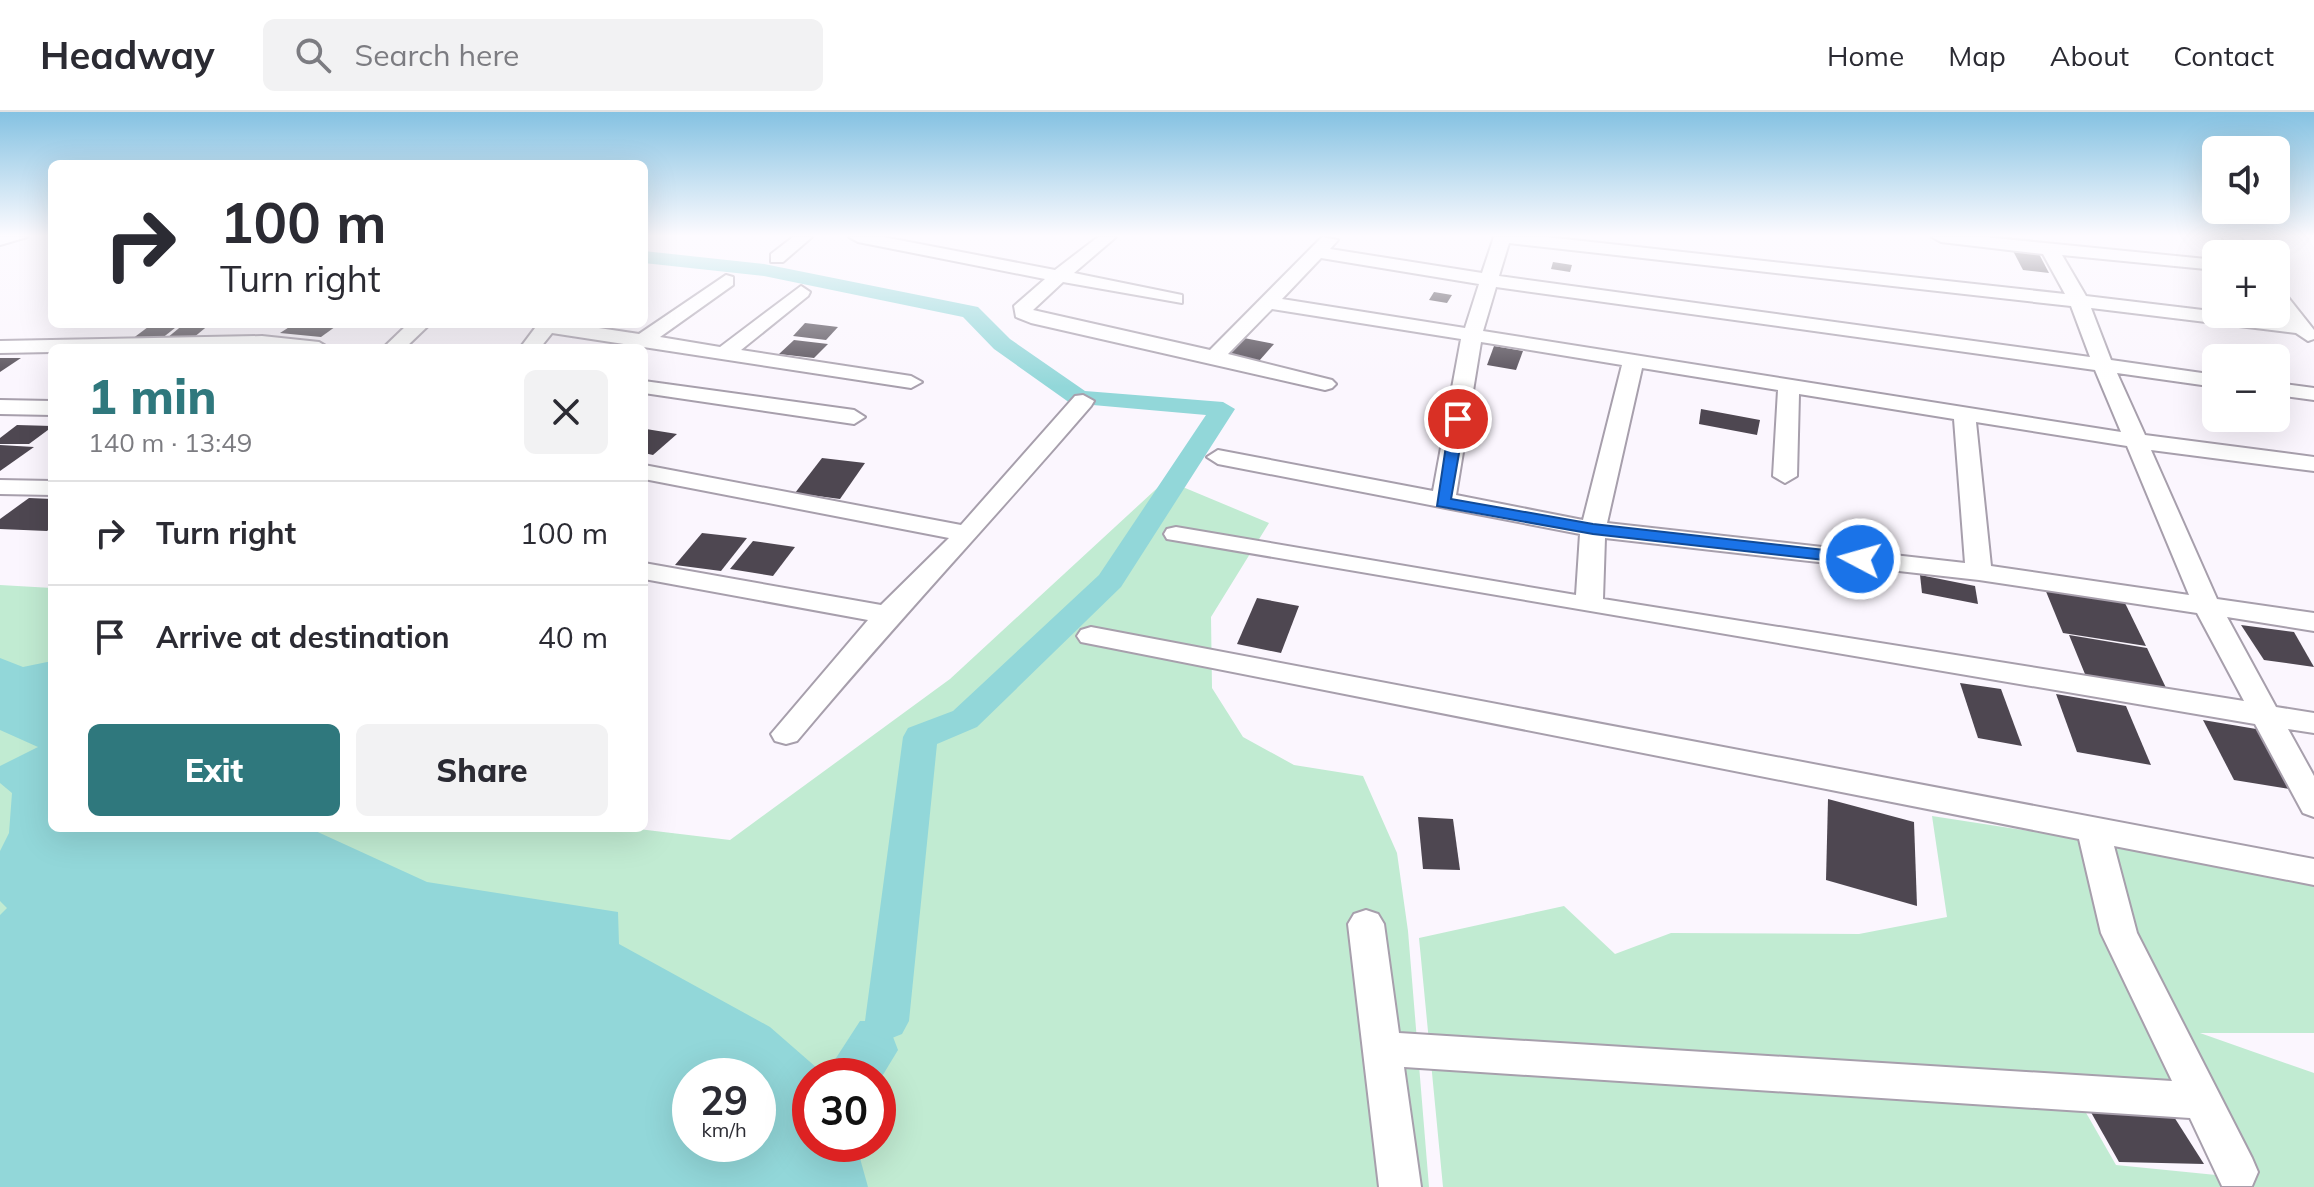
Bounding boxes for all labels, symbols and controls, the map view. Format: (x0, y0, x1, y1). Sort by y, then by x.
search box (263, 19, 823, 91)
text: Headway (40, 31, 215, 79)
icon: search (291, 33, 335, 77)
text: Search here (355, 36, 519, 74)
text: Home (1827, 38, 1904, 73)
text: Map (1948, 38, 2006, 73)
text: About (2050, 38, 2129, 73)
text: Contact (2173, 38, 2274, 73)
map controls (2202, 136, 2290, 432)
button: sound (2202, 136, 2290, 224)
text: 100 m (220, 187, 387, 257)
icon: right (88, 192, 192, 296)
button: + (2202, 240, 2290, 328)
text: Turn right (220, 256, 381, 301)
button: − (2202, 344, 2290, 432)
text: 1 min (88, 366, 217, 426)
button: close (524, 370, 608, 454)
pin (1424, 385, 1492, 453)
icon: arrive (1436, 397, 1480, 441)
text: 140 m · 13:49 (88, 426, 252, 459)
icon: right (88, 511, 132, 555)
text: Turn right (156, 514, 296, 552)
text: 100 m (520, 514, 608, 552)
position arrow (1818, 517, 1902, 601)
icon: arrive (88, 615, 132, 659)
text: Arrive at destination (156, 618, 450, 656)
text: 40 m (538, 618, 608, 656)
button: Exit (88, 724, 340, 816)
button: Share (356, 724, 608, 816)
speed limit sign: 30 (792, 1058, 896, 1162)
text: 29 (700, 1075, 748, 1125)
text: km/h (701, 1117, 747, 1142)

